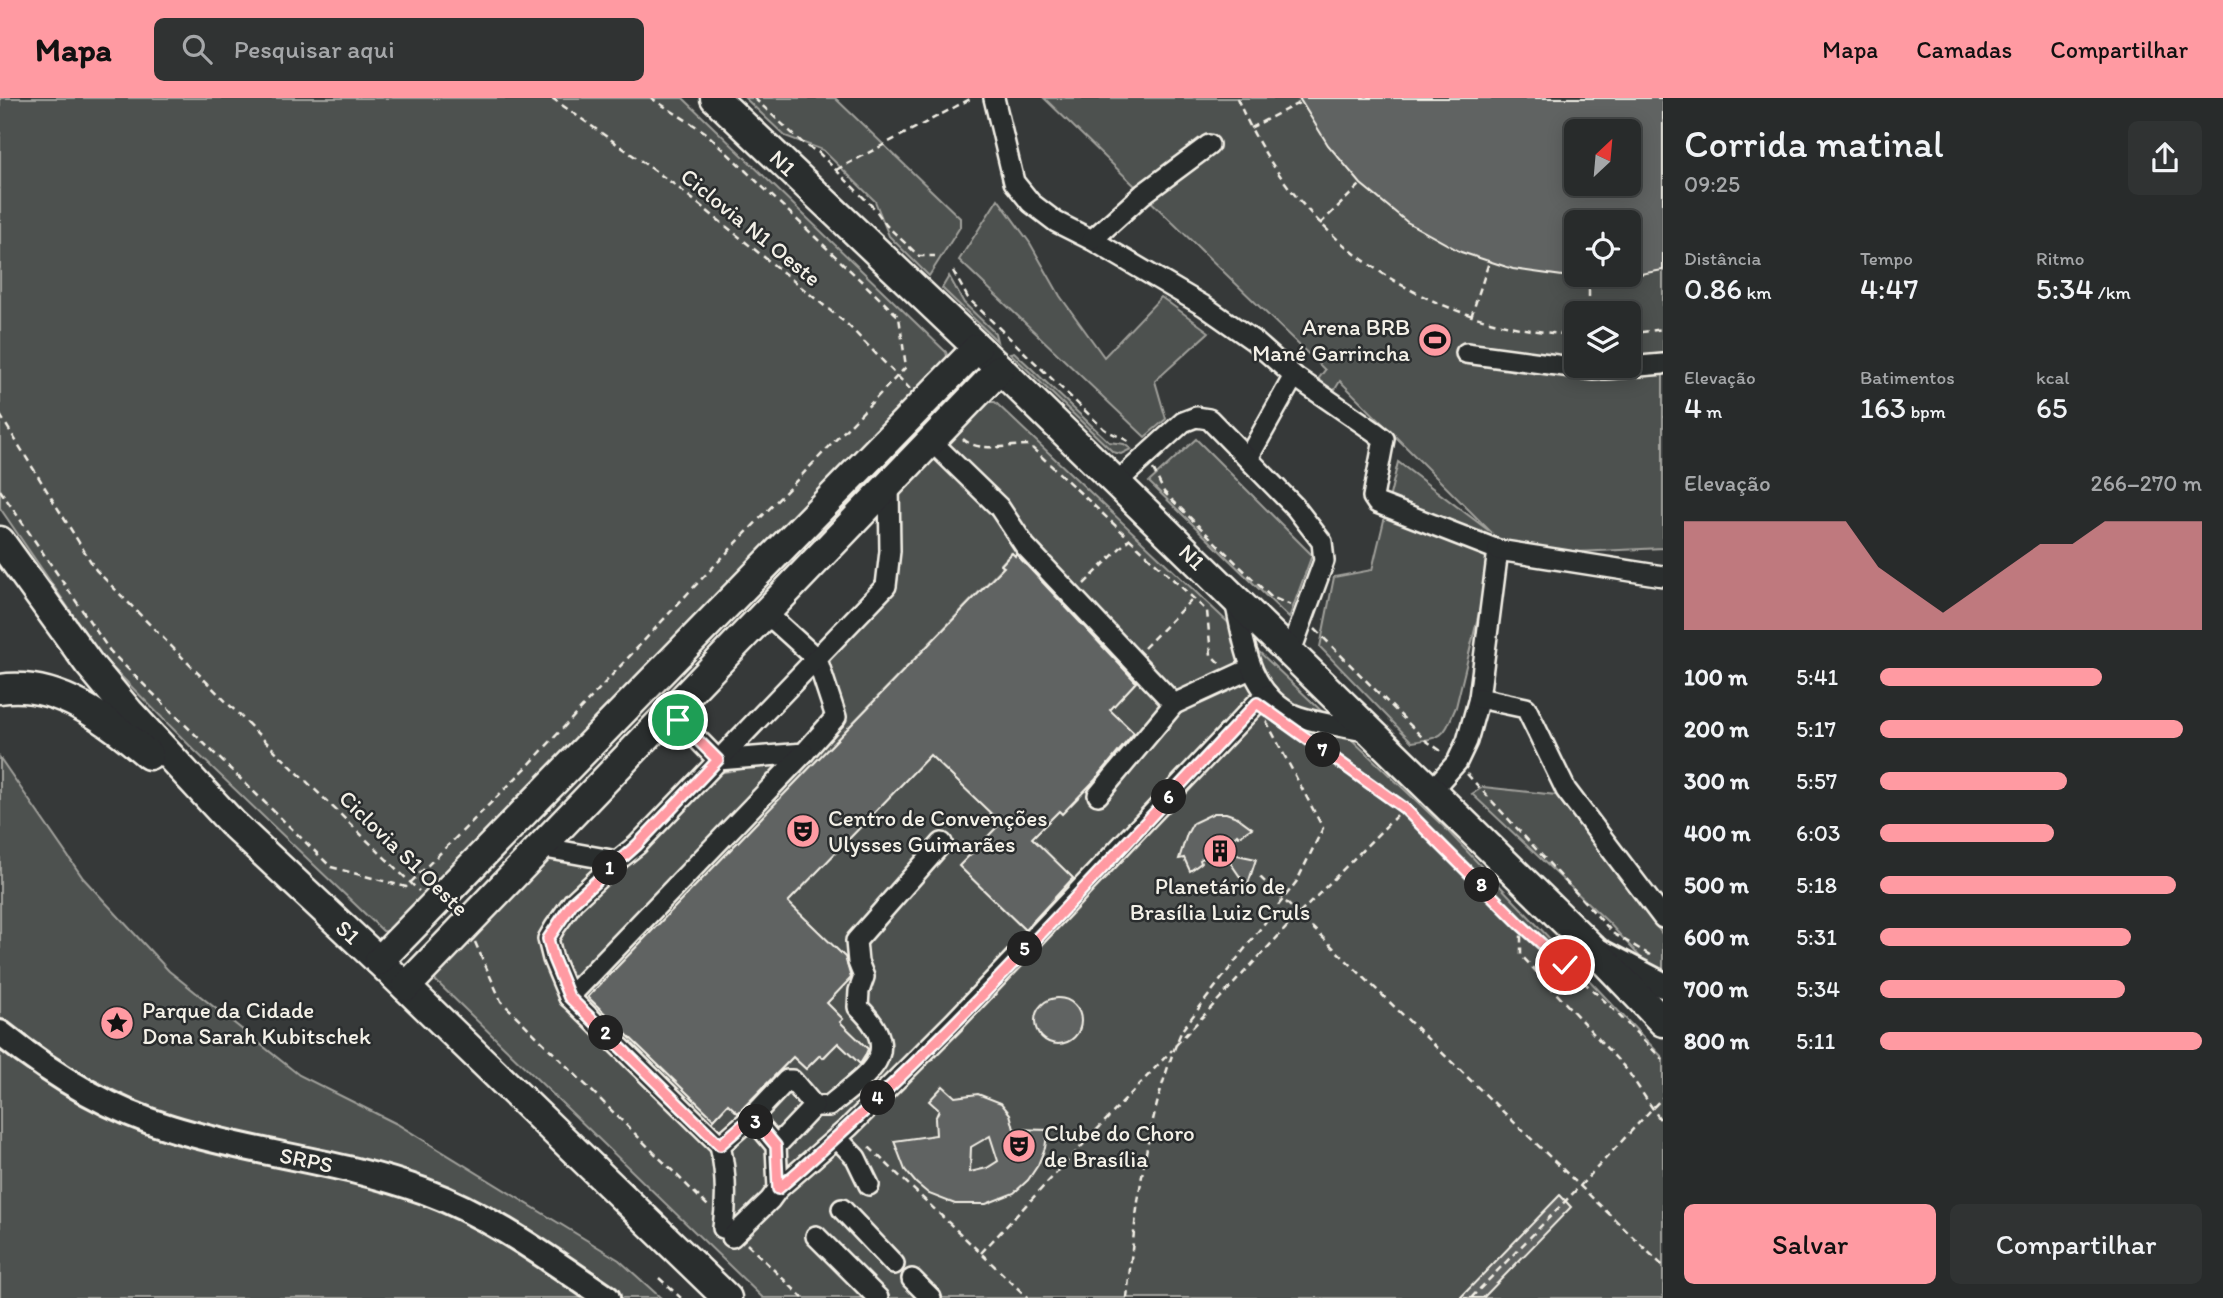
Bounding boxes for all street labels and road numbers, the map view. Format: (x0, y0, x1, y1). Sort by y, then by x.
street label: N1 (764, 144, 802, 182)
street label: Ciclovia N1 Oeste (675, 162, 827, 292)
street label: N1 (1173, 538, 1212, 576)
street label: Ciclovia S1 Oeste (333, 784, 475, 922)
street label: S1 (330, 914, 367, 951)
street label: SRPS (277, 1141, 336, 1179)

